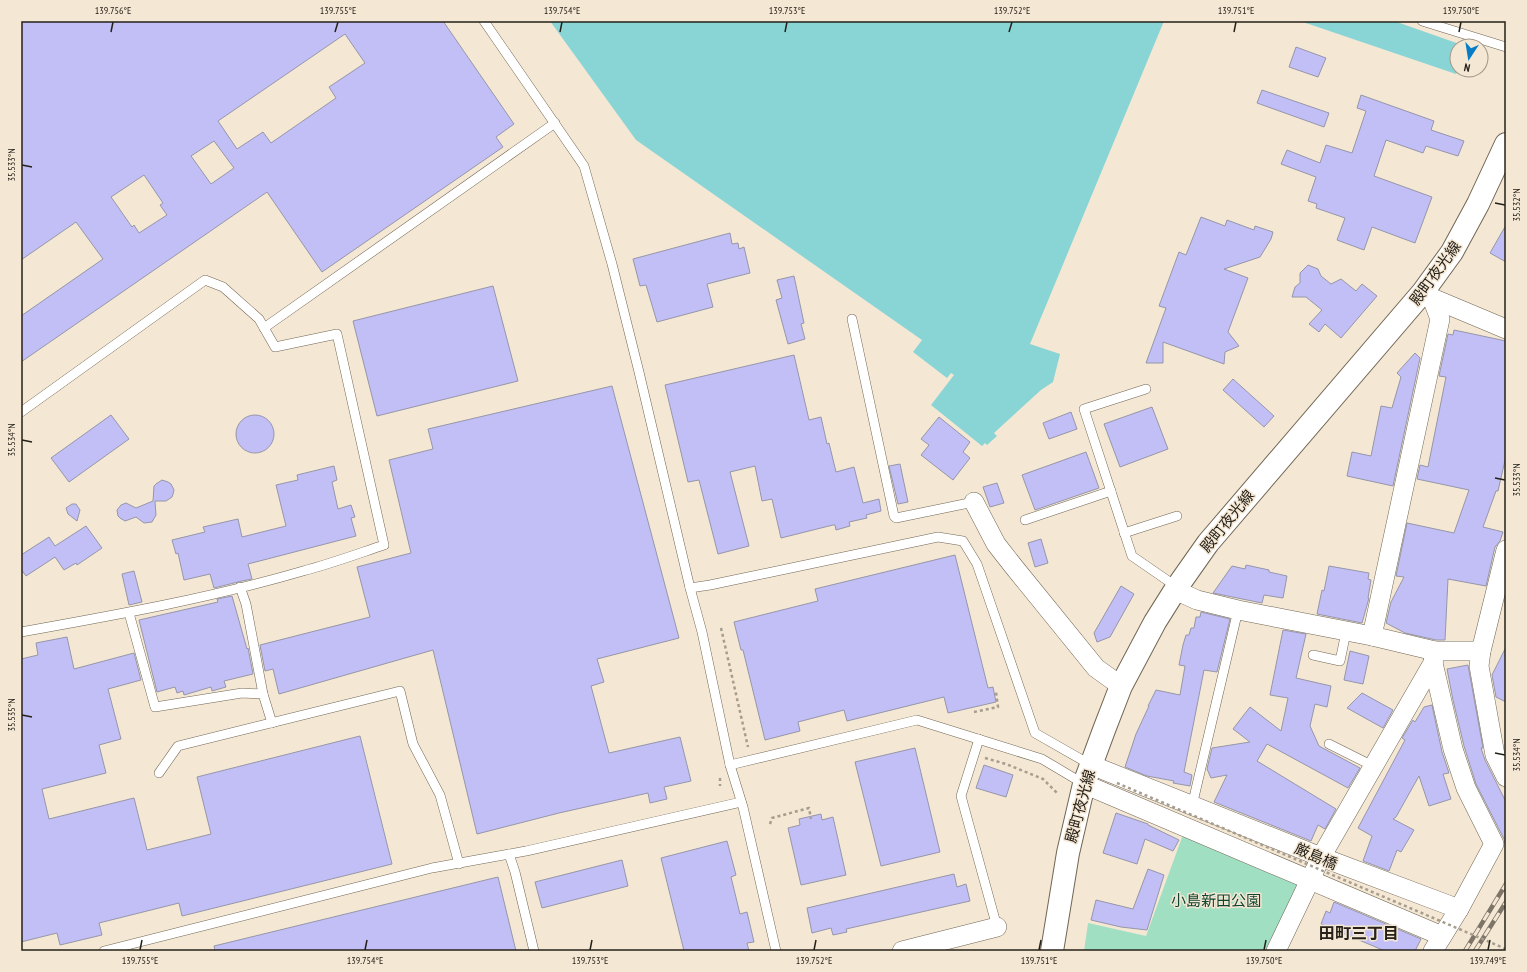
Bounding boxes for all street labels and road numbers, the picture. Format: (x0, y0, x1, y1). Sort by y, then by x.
street label: 殿町夜光線 (1405, 237, 1465, 309)
street label: 殿町夜光線 (1196, 486, 1258, 556)
street label: 殿町夜光線 (1061, 767, 1099, 845)
street label: 厳島橋 (1292, 838, 1340, 874)

